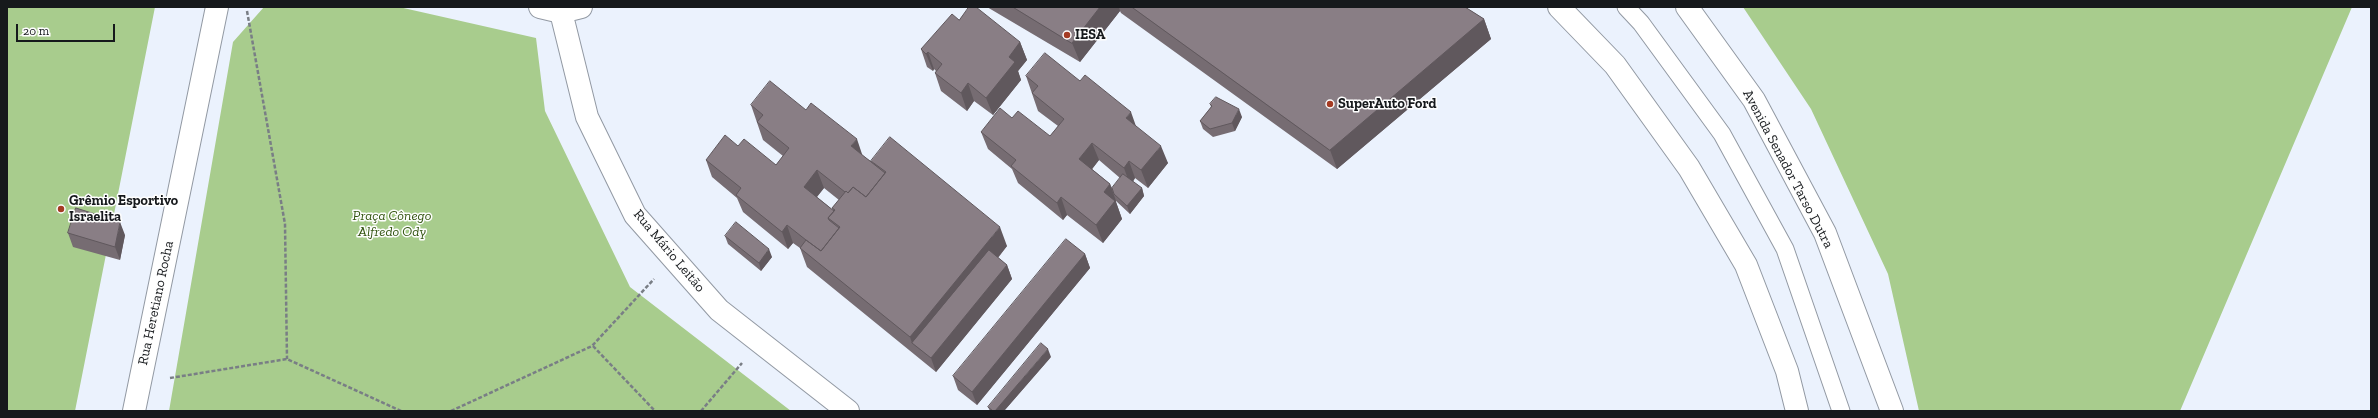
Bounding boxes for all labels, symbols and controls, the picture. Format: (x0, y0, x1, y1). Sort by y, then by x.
scale bar (18, 16, 117, 42)
text: 20 m (23, 24, 49, 38)
place label: IESA (1075, 27, 1105, 43)
marker: IESA (1062, 30, 1072, 40)
street label: Avenida Senador Tarso Dutra (1739, 87, 1837, 251)
place label: SuperAuto Ford (1338, 96, 1437, 112)
marker: SuperAuto Ford (1325, 99, 1335, 109)
place label: Grêmio Esportivo Israelita (69, 193, 178, 226)
marker: Grêmio Esportivo Israelita (56, 204, 66, 214)
street label: Rua Mário Leitão (630, 206, 708, 296)
park label: Praça Cônego Alfredo Ody (353, 208, 431, 240)
street label: Rua Heretiano Rocha (135, 239, 177, 367)

